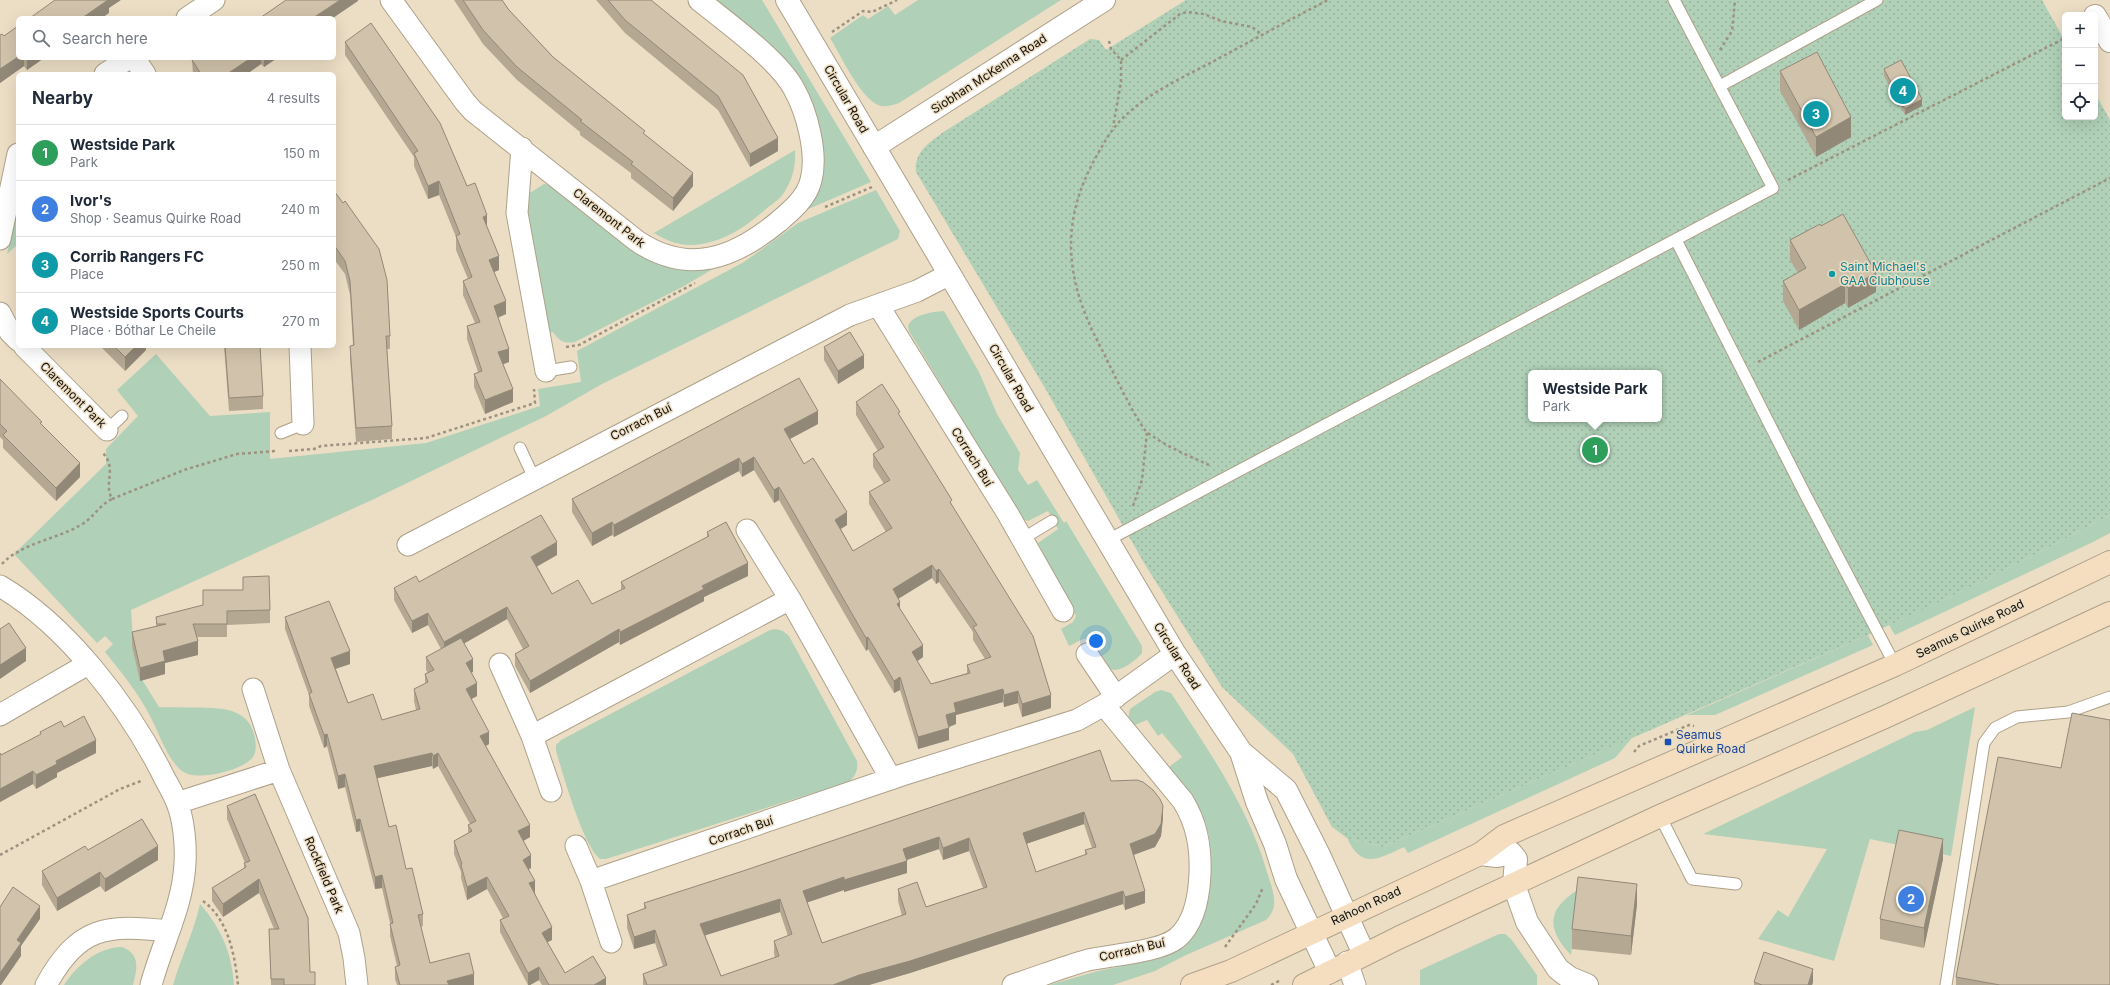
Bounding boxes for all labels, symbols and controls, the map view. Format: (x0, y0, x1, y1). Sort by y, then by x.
map controls (2062, 12, 2098, 120)
button: + (2062, 12, 2098, 48)
search box (16, 16, 336, 60)
icon: search (30, 27, 52, 49)
text: Search here (62, 29, 148, 48)
street label: Siobhan McKenna Road (928, 31, 1049, 117)
button: − (2062, 48, 2098, 84)
street label: Circular Road (821, 62, 872, 136)
pin: 4 (1890, 76, 1916, 106)
button: locate (2062, 84, 2098, 120)
text: Nearby (32, 88, 93, 108)
text: 4 results (267, 90, 320, 106)
pin: 3 (1803, 99, 1829, 129)
text: Westside Park (70, 135, 175, 154)
text: 1 (42, 145, 48, 161)
text: 150 m (284, 145, 320, 161)
text: Park (70, 154, 98, 170)
street label: Claremont Park (570, 185, 649, 251)
text: Ivor's (70, 191, 112, 210)
text: 2 (41, 201, 49, 217)
text: 240 m (281, 201, 320, 217)
text: Shop · Seamus Quirke Road (70, 210, 241, 226)
text: Corrib Rangers FC (70, 247, 204, 266)
text: 3 (41, 257, 49, 273)
text: 250 m (281, 257, 320, 273)
place label: Saint Michael's GAA Clubhouse (1840, 259, 1930, 288)
text: Place (70, 266, 104, 282)
marker: Saint Michael's GAA Clubhouse (1827, 269, 1837, 279)
text: Westside Sports Courts (70, 303, 244, 322)
text: 4 (41, 313, 49, 329)
text: 270 m (282, 313, 320, 329)
text: Place · Bóthar Le Cheile (70, 322, 216, 338)
street label: Circular Road (986, 341, 1037, 415)
street label: Claremont Park (37, 358, 110, 431)
popup (1528, 370, 1662, 422)
text: Westside Park (1542, 379, 1648, 398)
text: Park (1542, 398, 1570, 414)
street label: Corrach Buí (607, 400, 674, 443)
street label: Corrach Buí (948, 424, 997, 489)
pin: 1 (1582, 435, 1608, 465)
street label: Seamus Quirke Road (1913, 596, 2026, 661)
street label: Circular Road (1151, 619, 1204, 692)
your location (1086, 631, 1106, 651)
place label: Seamus Quirke Road (1676, 727, 1746, 756)
marker: Seamus Quirke Road (1663, 737, 1673, 747)
street label: Corrach Buí (707, 812, 775, 849)
street label: Rockfield Park (302, 834, 348, 916)
street label: Rahoon Road (1328, 883, 1403, 928)
pin: 2 (1898, 884, 1924, 914)
street label: Corrach Buí (1098, 935, 1166, 964)

